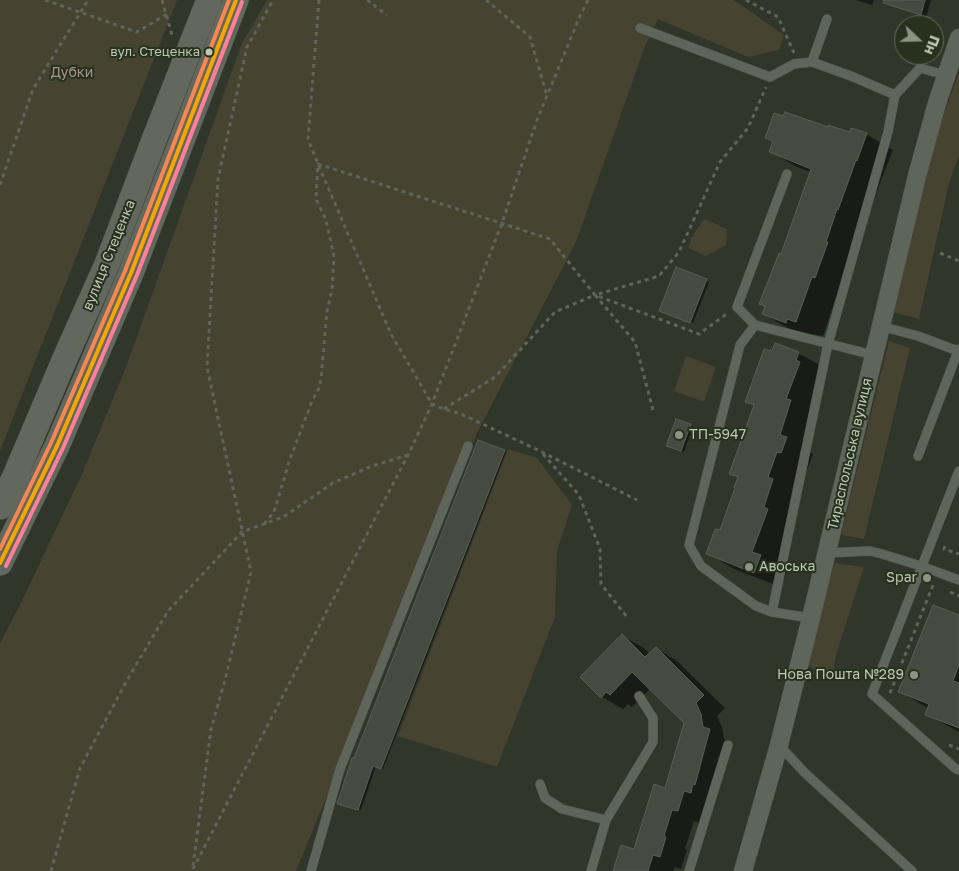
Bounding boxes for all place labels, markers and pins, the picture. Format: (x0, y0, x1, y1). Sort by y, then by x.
place label: вул. Стеценка (110, 44, 200, 60)
marker: вул. Стеценка (204, 47, 214, 57)
place label: ТП-5947 (689, 427, 746, 443)
marker: ТП-5947 (673, 429, 685, 441)
place label: Авоська (759, 559, 815, 575)
marker: Авоська (743, 561, 755, 573)
place label: Spar (886, 570, 917, 586)
marker: Spar (921, 572, 933, 584)
place label: Нова Пошта №289 (777, 667, 904, 683)
marker: Нова Пошта №289 (908, 669, 920, 681)

